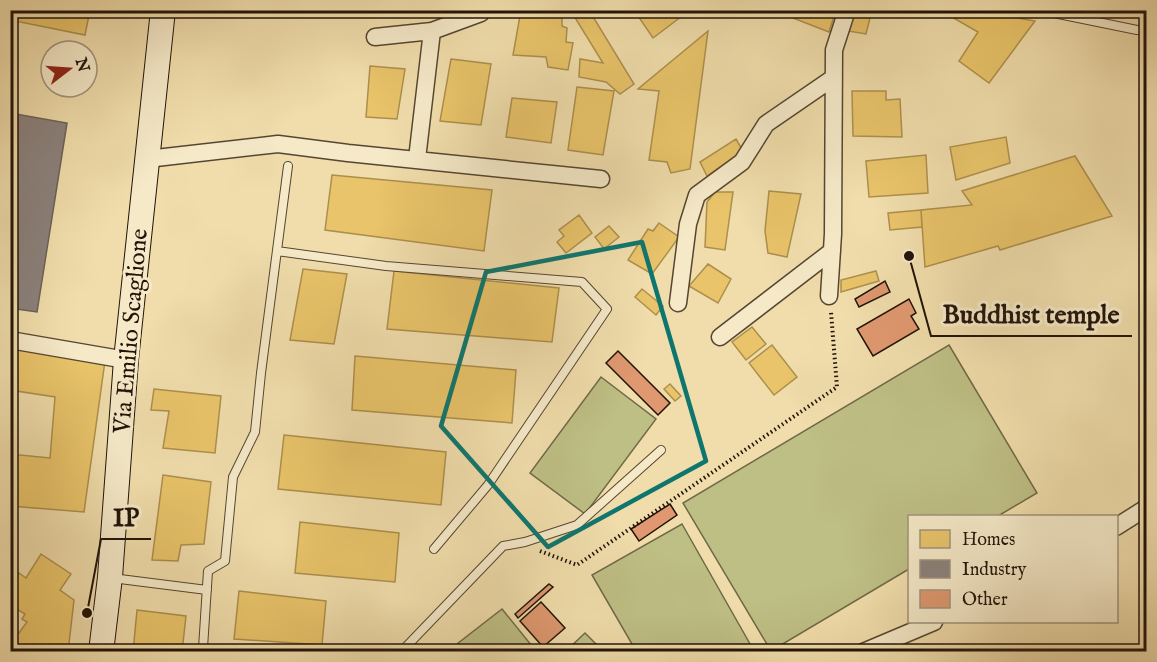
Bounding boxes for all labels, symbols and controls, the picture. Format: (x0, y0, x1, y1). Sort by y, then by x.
north arrow (39, 39, 99, 99)
text: N (70, 55, 93, 75)
street label: Via Emilio Scaglione (107, 227, 156, 436)
callout: Buddhist temple (931, 292, 1132, 336)
text: Buddhist temple (943, 299, 1119, 332)
callout: IP (101, 495, 151, 539)
text: IP (113, 502, 139, 535)
legend (908, 515, 1118, 623)
text: Homes (962, 529, 1015, 552)
text: Industry (962, 559, 1026, 582)
text: Other (962, 589, 1008, 612)

